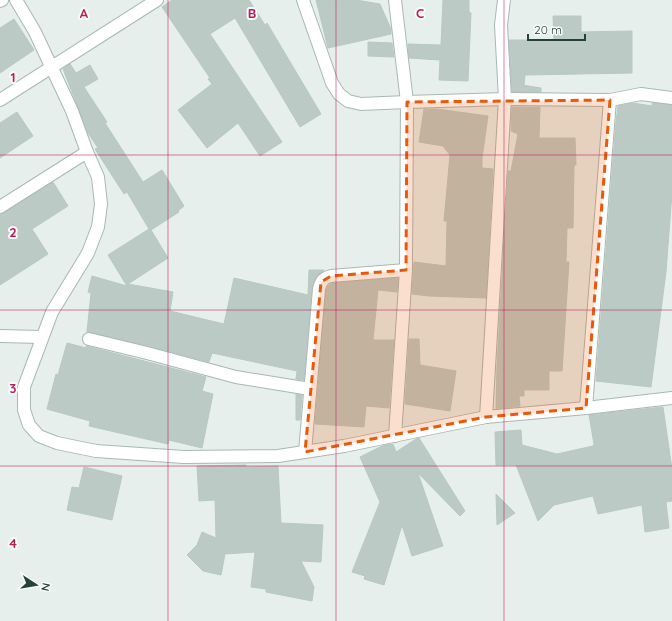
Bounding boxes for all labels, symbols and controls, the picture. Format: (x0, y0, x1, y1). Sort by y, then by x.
text: A (80, 5, 89, 21)
text: B (248, 5, 256, 21)
text: C (416, 5, 424, 21)
scale bar (528, 16, 585, 42)
text: 20 m (534, 22, 562, 37)
text: 1 (10, 69, 16, 85)
text: 2 (9, 224, 17, 240)
text: 3 (10, 380, 17, 396)
text: 4 (9, 535, 17, 551)
north arrow (16, 565, 56, 605)
text: N (38, 582, 53, 592)

